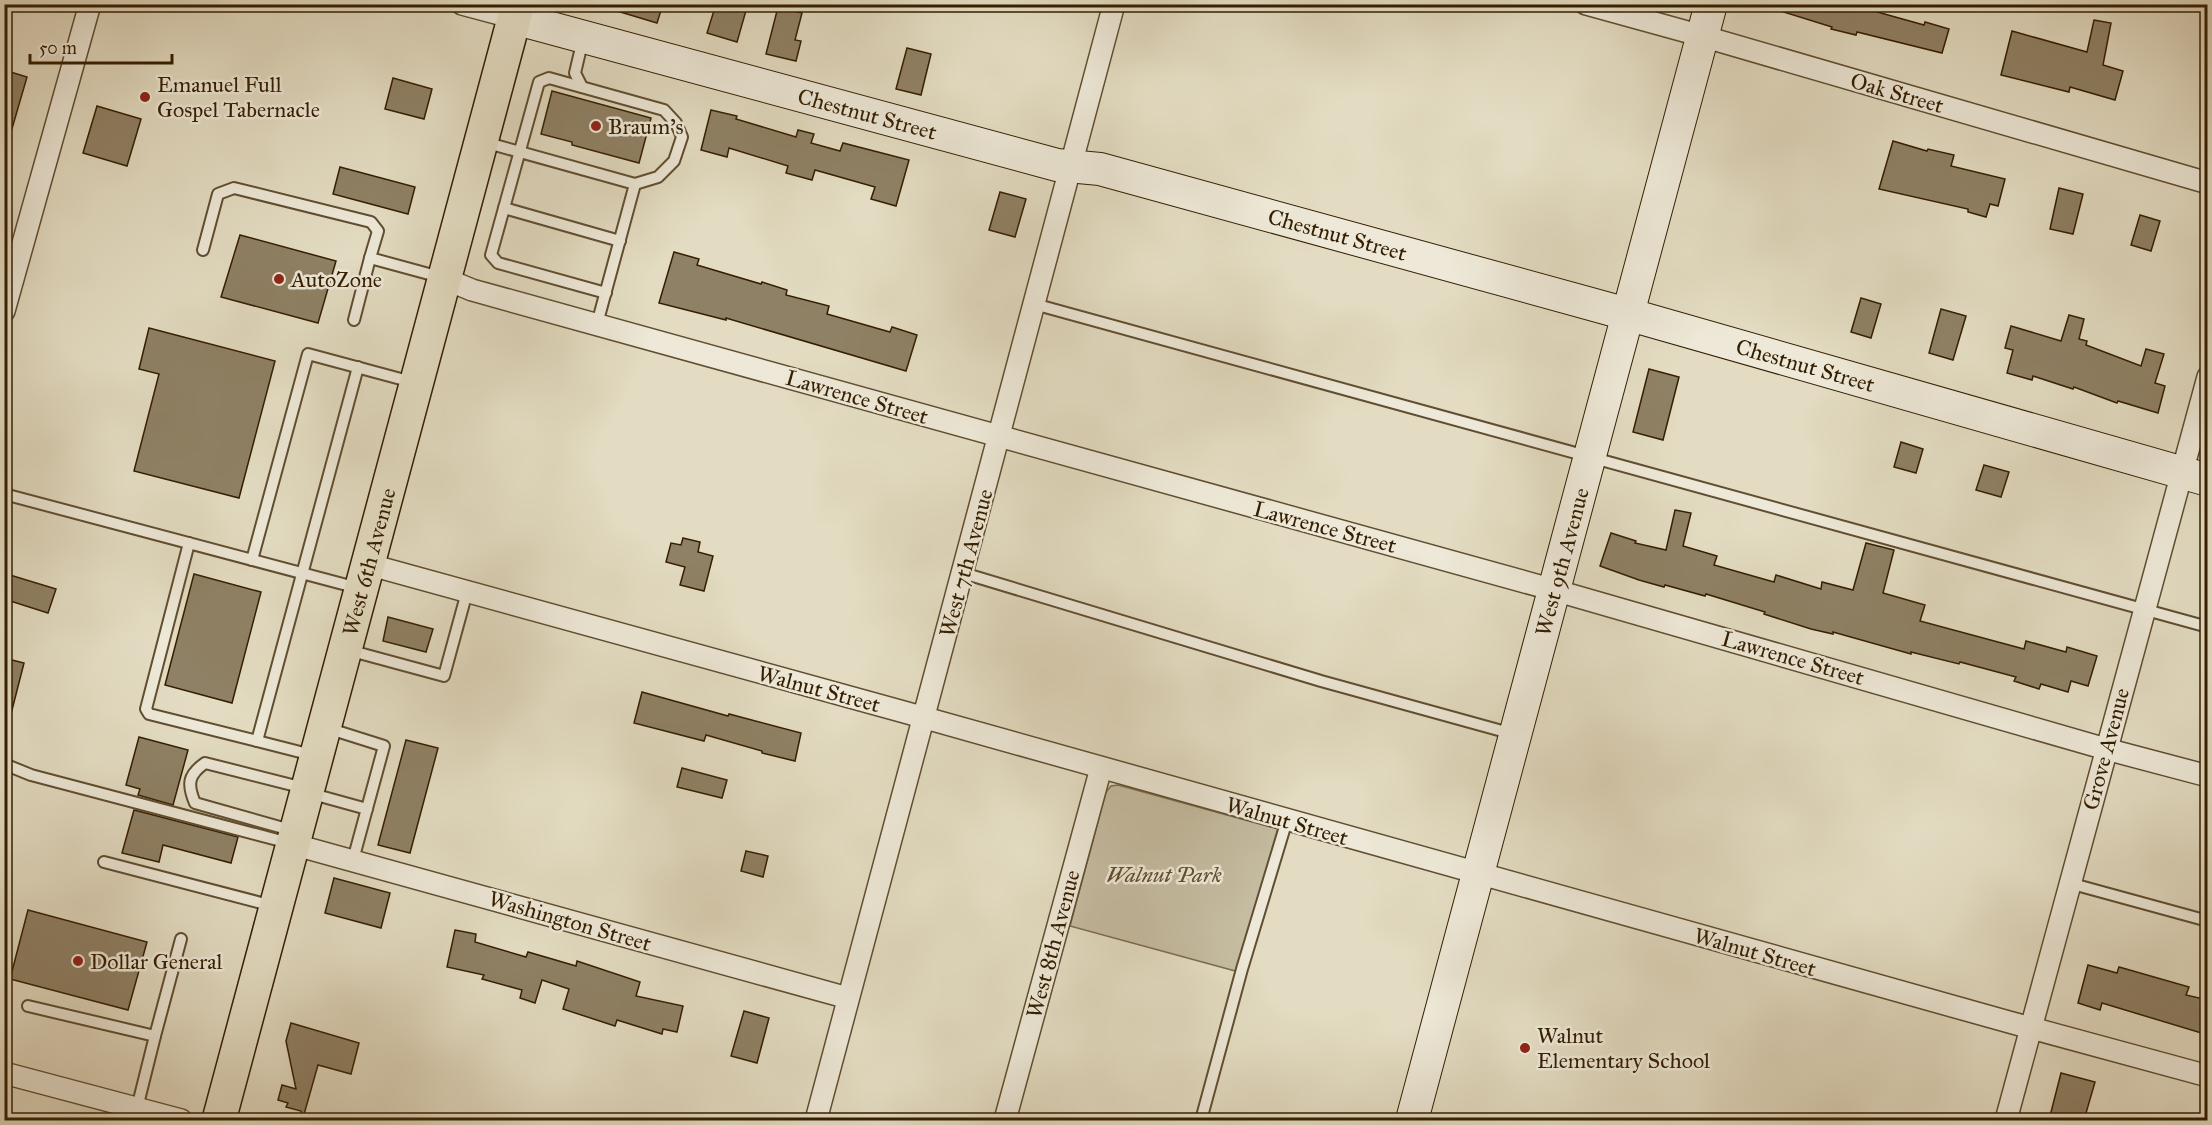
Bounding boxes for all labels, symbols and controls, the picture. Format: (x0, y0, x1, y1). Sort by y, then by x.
scale bar (30, 27, 172, 65)
text: 50 m (39, 37, 77, 59)
street label: Oak Street (1847, 67, 1947, 119)
place label: Emanuel Full Gospel Tabernacle (157, 71, 320, 123)
street label: Chestnut Street (795, 82, 940, 145)
marker: Emanuel Full Gospel Tabernacle (138, 90, 152, 104)
place label: Braum's (608, 113, 684, 140)
marker: Braum's (589, 119, 603, 133)
street label: Chestnut Street (1265, 202, 1410, 266)
place label: AutoZone (290, 266, 382, 293)
marker: AutoZone (272, 272, 286, 286)
street label: Chestnut Street (1733, 332, 1878, 398)
street label: Lawrence Street (783, 364, 931, 430)
street label: West 6th Avenue (336, 485, 401, 639)
street label: West 9th Avenue (1529, 485, 1594, 639)
street label: West 7th Avenue (933, 486, 999, 640)
street label: Lawrence Street (1251, 495, 1400, 559)
street label: Lawrence Street (1719, 625, 1867, 691)
street label: Walnut Street (755, 660, 883, 718)
street label: Grove Avenue (2077, 685, 2135, 813)
street label: Walnut Street (1223, 791, 1351, 851)
park label: Walnut Park (1106, 861, 1222, 888)
street label: West 8th Avenue (1020, 867, 1086, 1021)
street label: Washington Street (486, 885, 655, 957)
street label: Walnut Street (1691, 922, 1819, 982)
place label: Dollar General (90, 948, 223, 975)
marker: Dollar General (71, 954, 85, 968)
place label: Walnut Elementary School (1537, 1022, 1710, 1074)
marker: Walnut Elementary School (1518, 1041, 1532, 1055)

